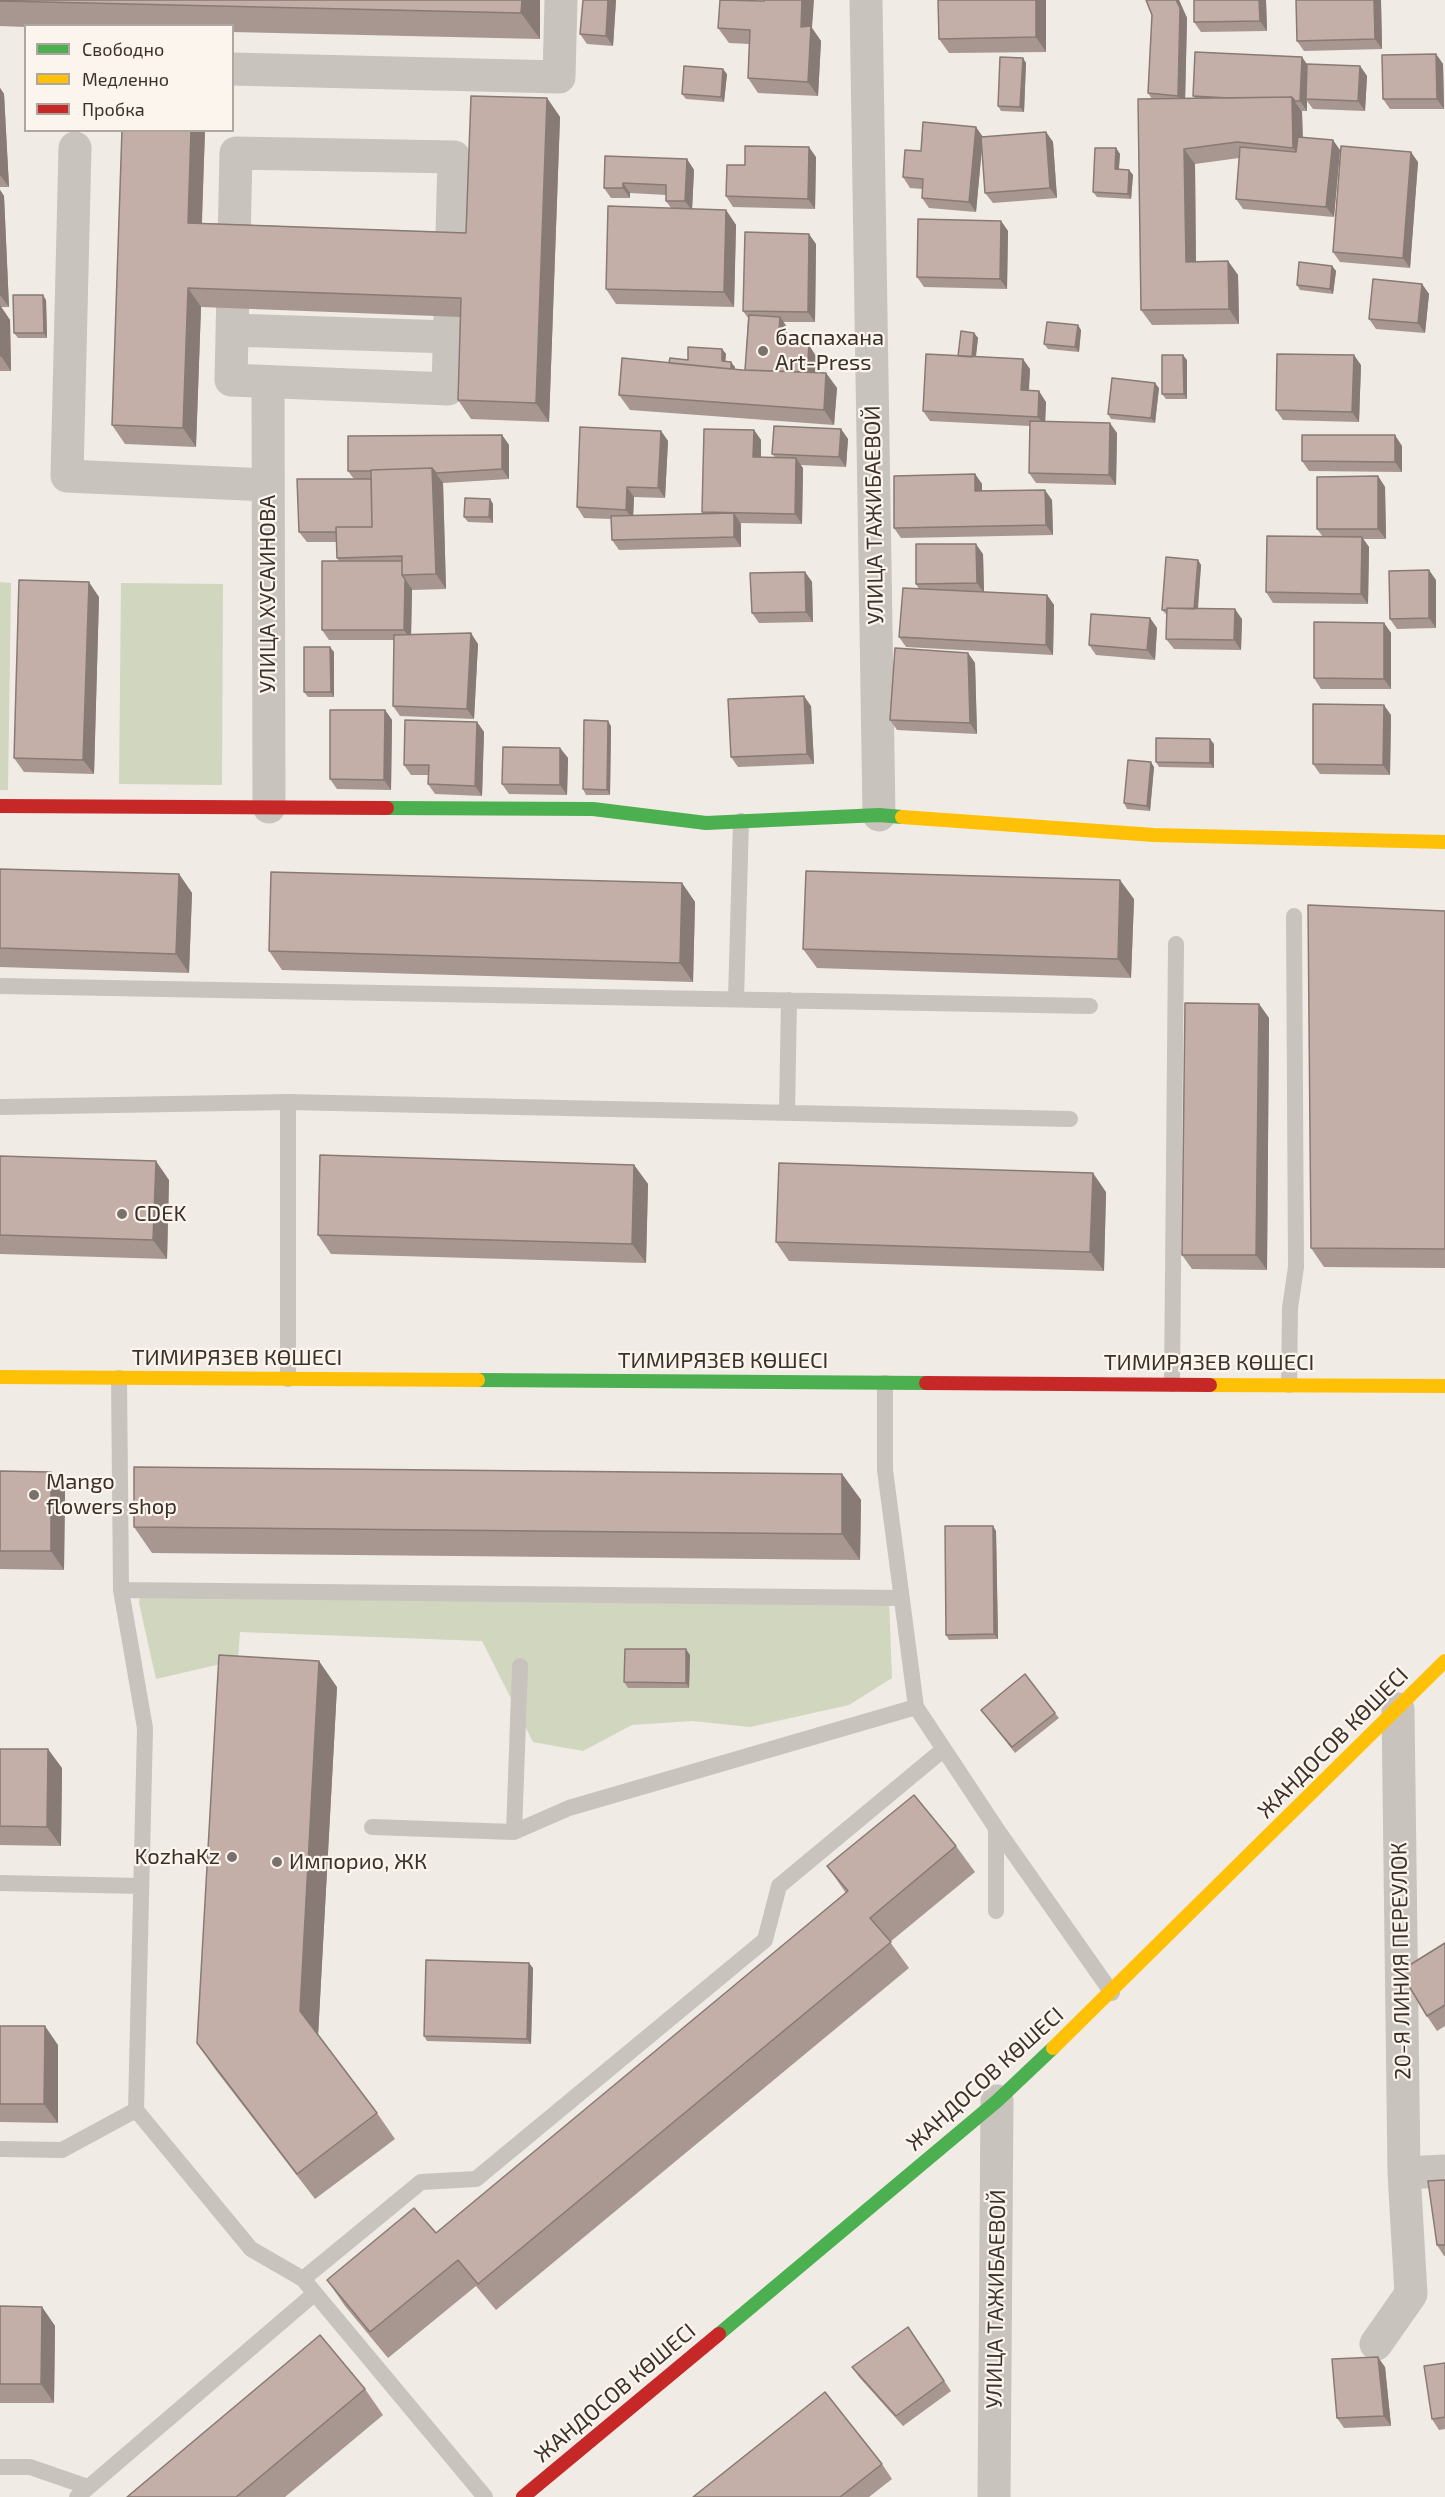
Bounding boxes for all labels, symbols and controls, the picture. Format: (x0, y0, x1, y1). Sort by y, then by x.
legend (24, 24, 234, 132)
text: Свободно (82, 38, 164, 60)
text: Медленно (82, 68, 169, 90)
text: Пробка (82, 98, 145, 120)
place label: баспахана Art-Press (775, 325, 884, 376)
marker: баспахана Art-Press (756, 344, 770, 358)
street label: УЛИЦА ТАЖИБАЕВОЙ (859, 405, 889, 625)
street label: УЛИЦА ХУСАИНОВА (255, 495, 281, 693)
place label: CDEK (134, 1201, 186, 1227)
marker: CDEK (115, 1207, 129, 1221)
street label: ТИМИРЯЗЕВ КӨШЕСІ (132, 1345, 342, 1371)
street label: ТИМИРЯЗЕВ КӨШЕСІ (618, 1348, 828, 1374)
street label: ТИМИРЯЗЕВ КӨШЕСІ (1104, 1350, 1314, 1376)
place label: Mango flowers shop (46, 1469, 177, 1520)
marker: Mango flowers shop (27, 1488, 41, 1502)
street label: ЖАНДОСОВ КӨШЕСІ (1252, 1662, 1414, 1824)
street label: 20-Я ЛИНИЯ ПЕРЕУЛОК (1386, 1842, 1416, 2080)
place label: KozhaKz (135, 1844, 220, 1870)
place label: Импорио, ЖК (289, 1849, 427, 1875)
marker: KozhaKz (225, 1850, 239, 1864)
marker: Импорио, ЖК (270, 1855, 284, 1869)
street label: ЖАНДОСОВ КӨШЕСІ (901, 2002, 1069, 2156)
street label: УЛИЦА ТАЖИБАЕВОЙ (981, 2189, 1011, 2409)
street label: ЖАНДОСОВ КӨШЕСІ (529, 2318, 701, 2468)

